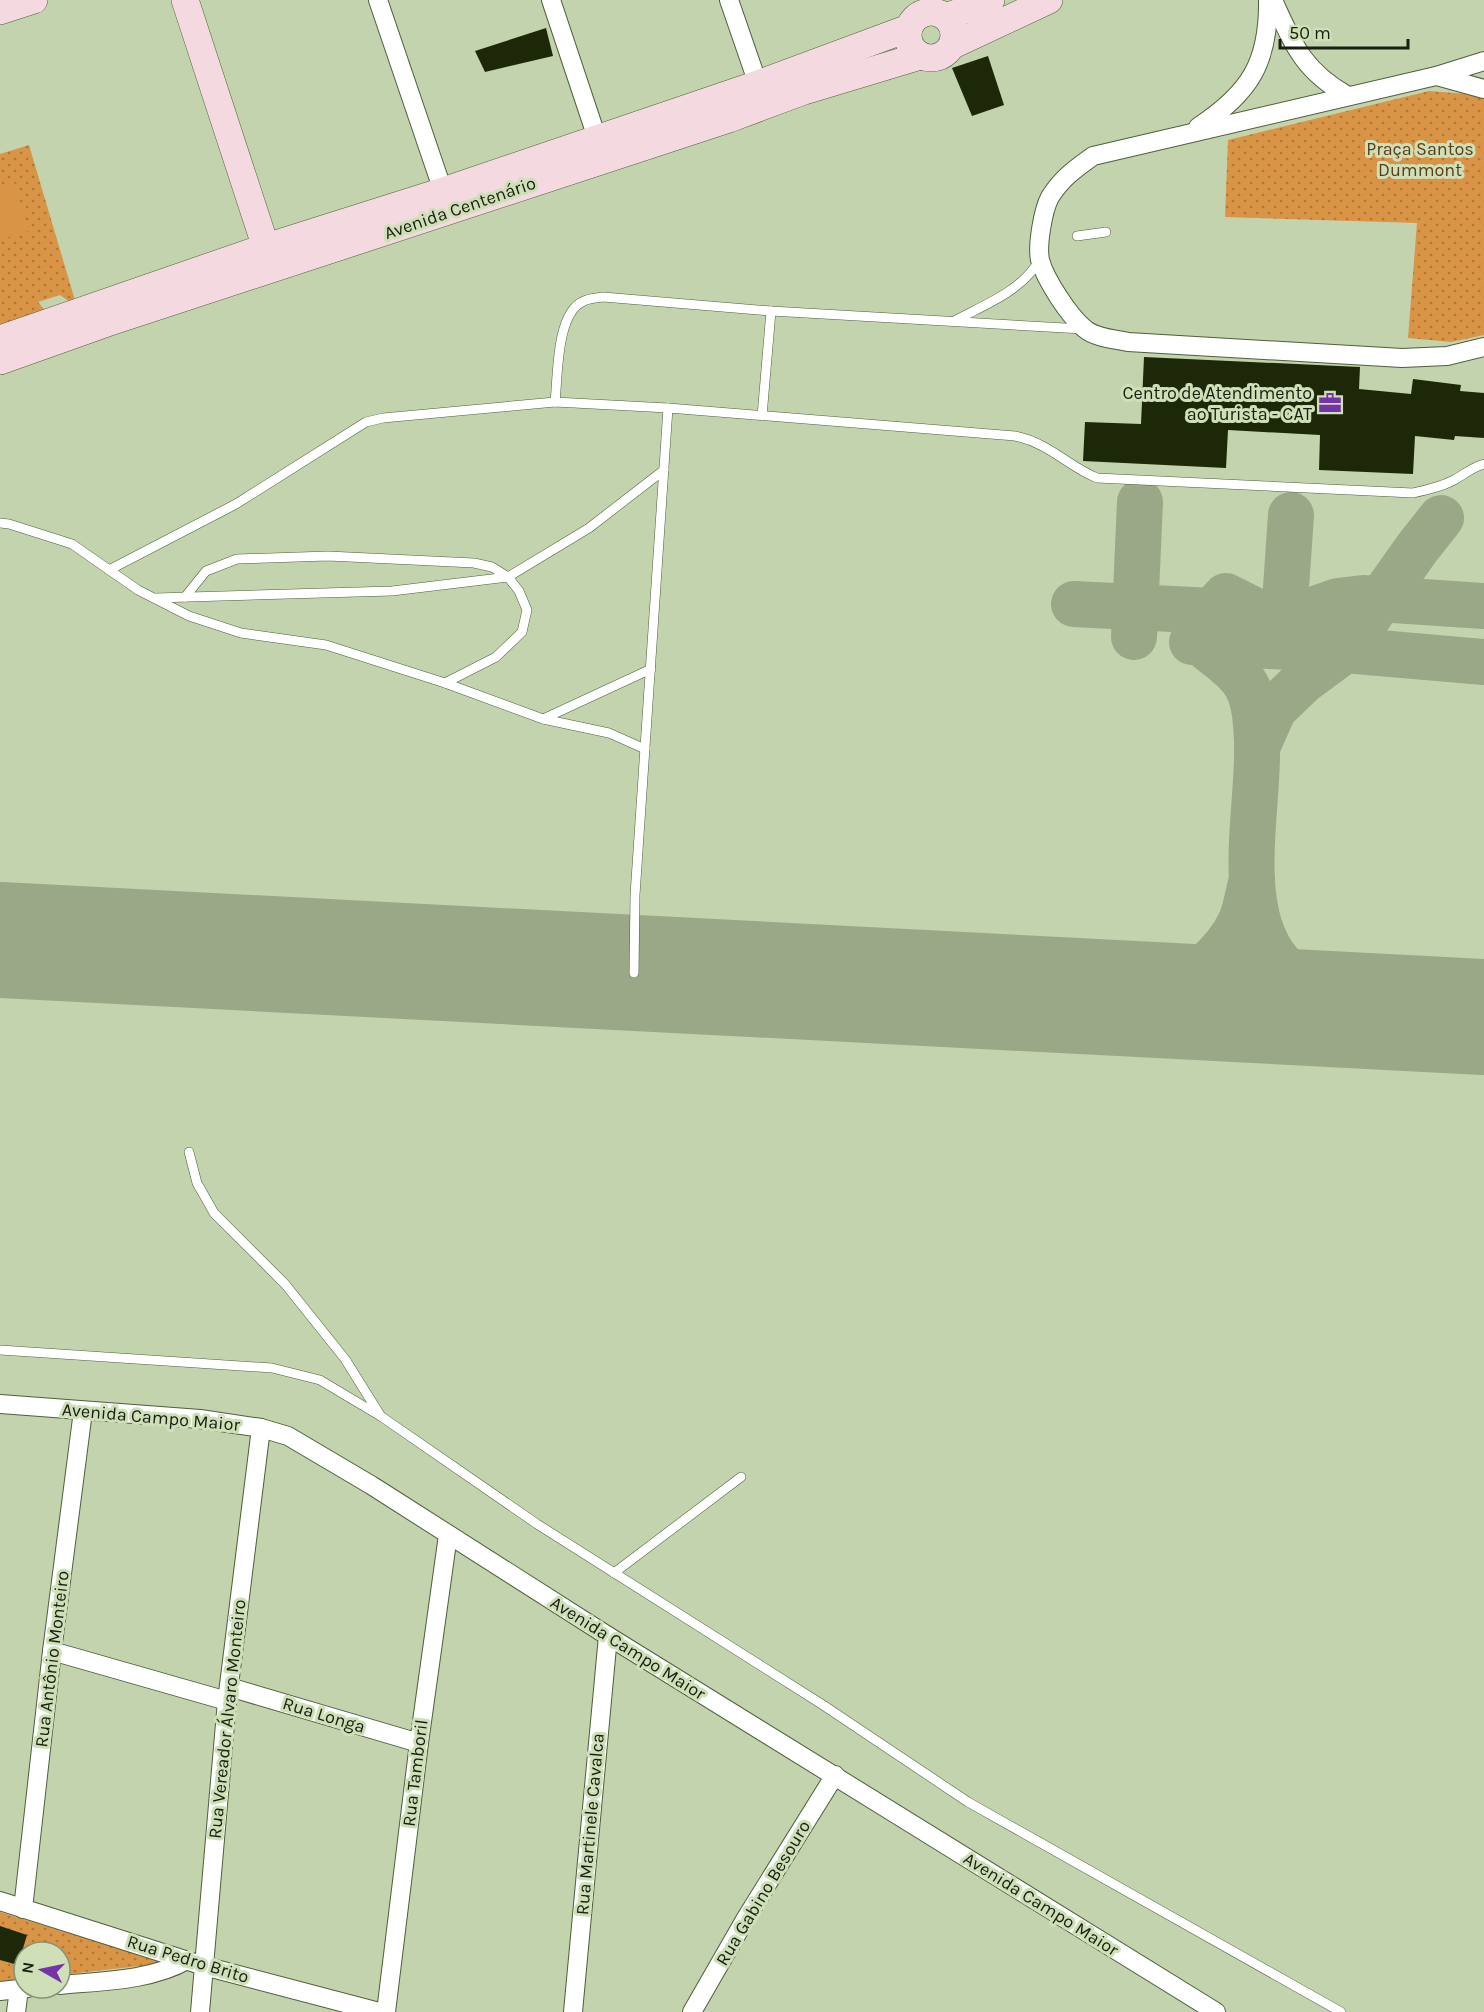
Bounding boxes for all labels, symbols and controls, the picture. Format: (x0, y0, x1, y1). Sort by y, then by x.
scale bar (1280, 12, 1408, 50)
text: 50 m (1289, 22, 1331, 44)
park label: Praça Santos Dummont (1366, 138, 1474, 181)
street label: Avenida Centenário (381, 172, 539, 244)
place label: Centro de Atendimento ao Turista - CAT (1122, 382, 1312, 425)
office icon: Centro de Atendimento ao Turista - CAT (1317, 390, 1343, 416)
street label: Avenida Campo Maior (61, 1398, 241, 1436)
street label: Rua Antônio Monteiro (30, 1569, 74, 1749)
street label: Avenida Campo Maior (546, 1591, 710, 1705)
street label: Rua Vereador Álvaro Monteiro (202, 1598, 251, 1840)
street label: Rua Longa (280, 1692, 368, 1738)
street label: Rua Tamboril (398, 1718, 432, 1828)
street label: Rua Martinele Cavalca (571, 1732, 609, 1916)
street label: Rua Gabino Besouro (711, 1816, 815, 1970)
street label: Avenida Campo Maior (959, 1847, 1123, 1961)
street label: Rua Pedro Brito (124, 1930, 252, 1988)
north arrow (12, 1940, 72, 2000)
text: N (17, 1961, 38, 1975)

